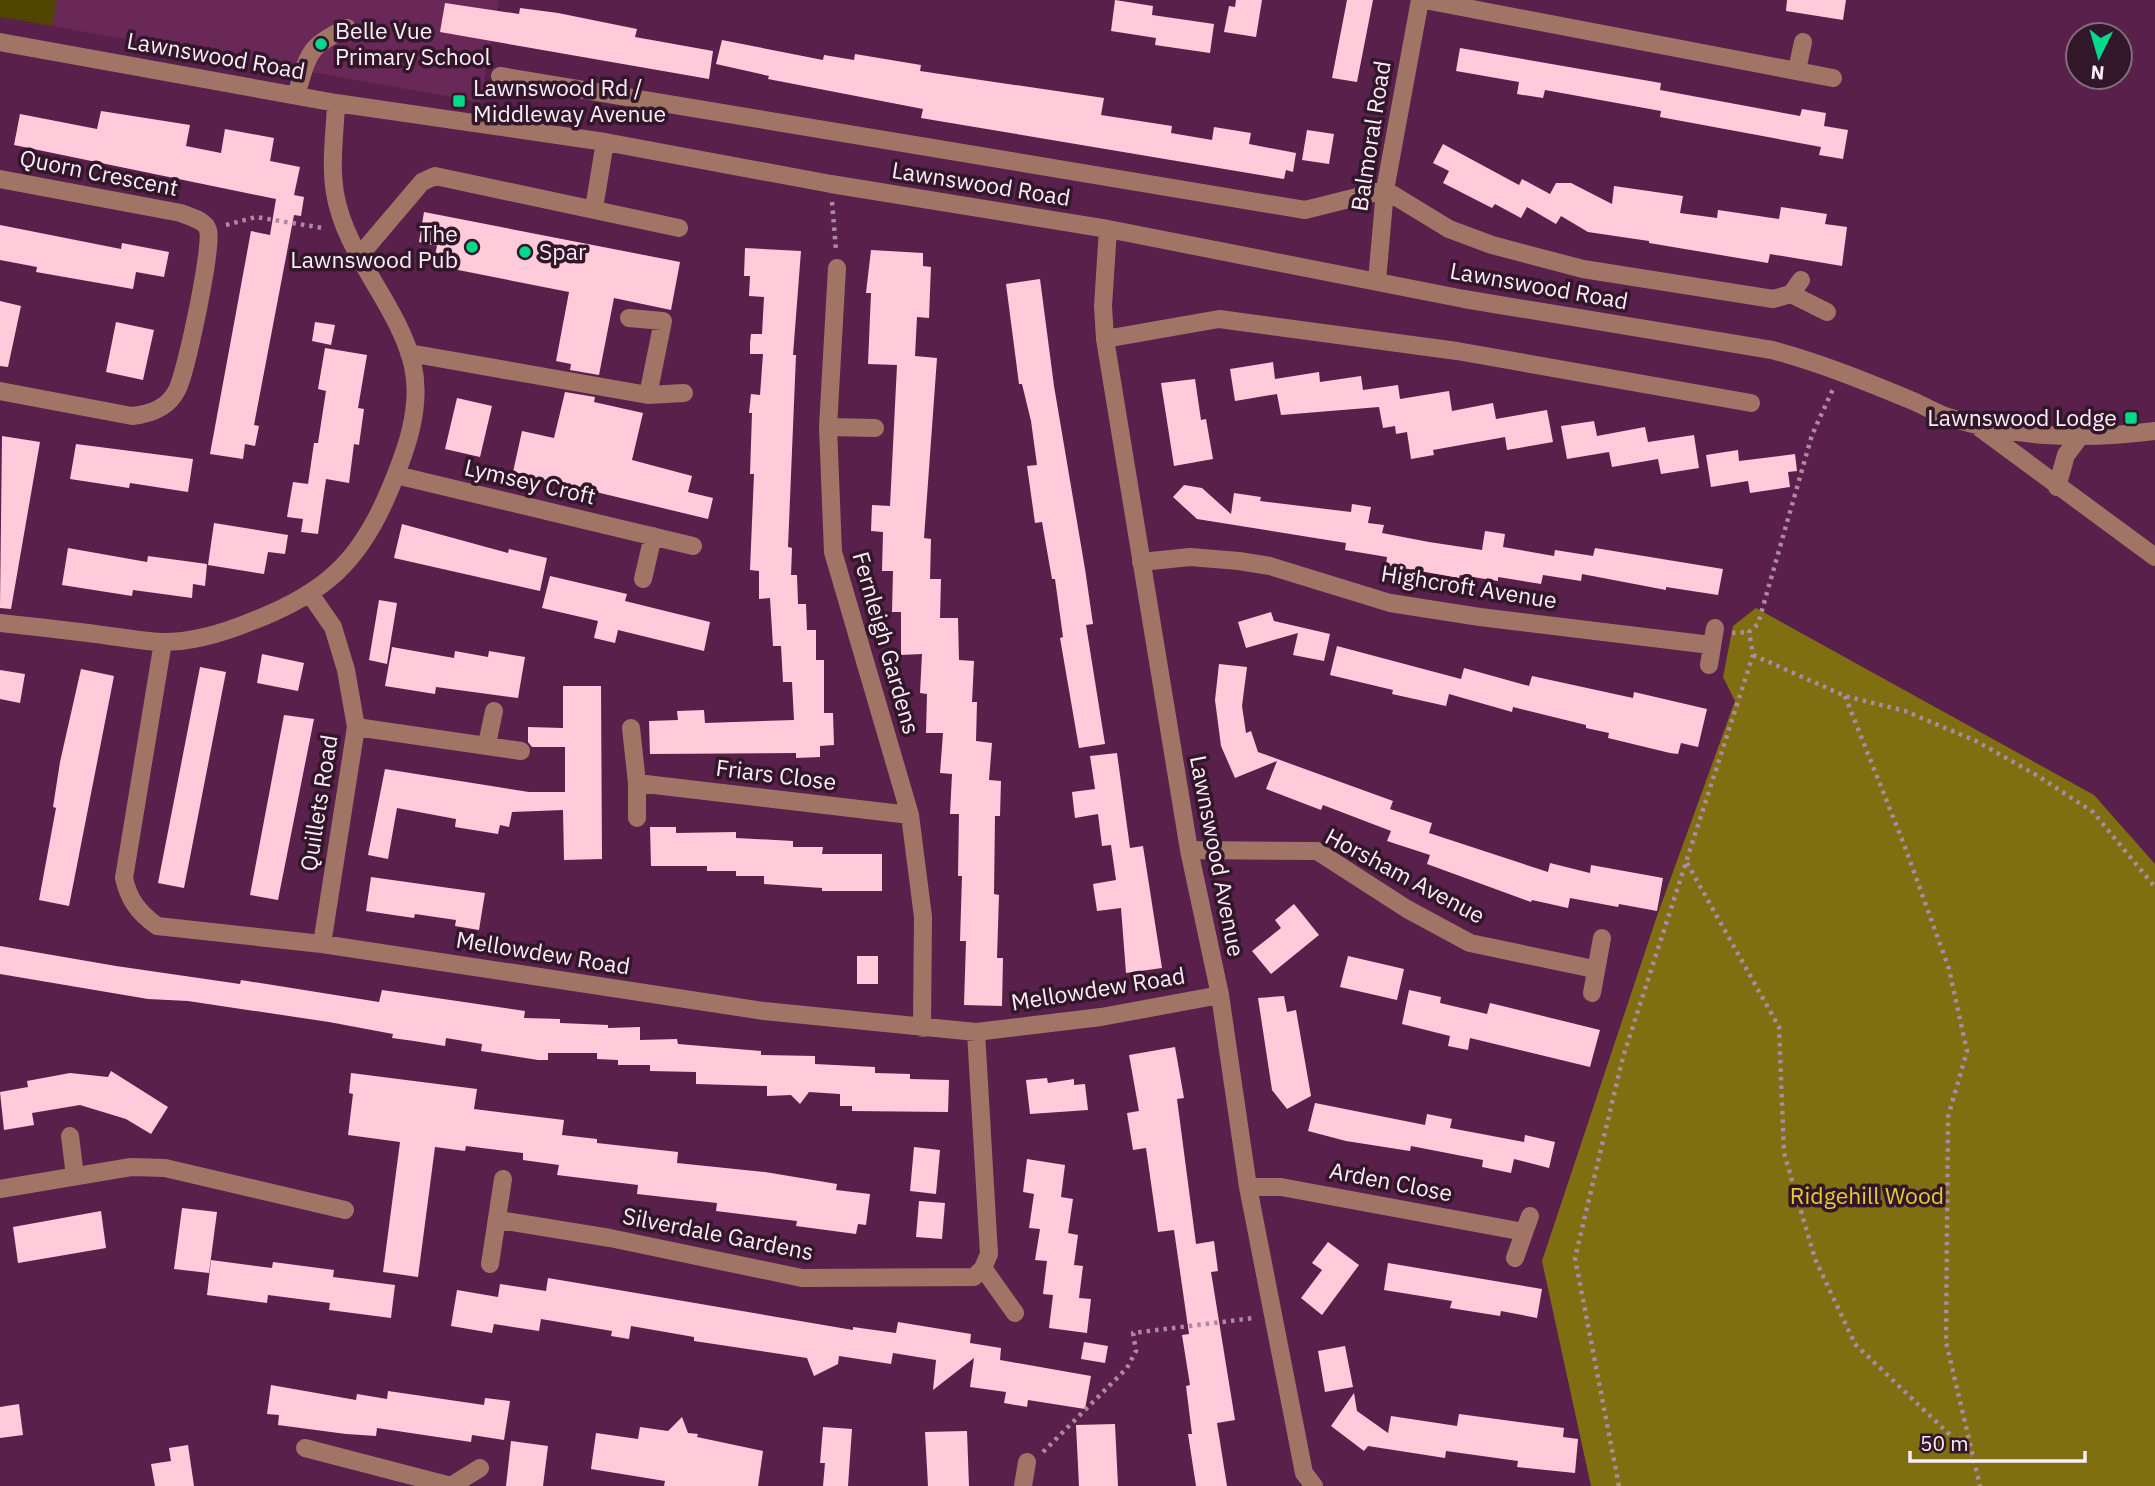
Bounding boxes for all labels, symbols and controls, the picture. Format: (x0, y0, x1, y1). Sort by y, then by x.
place label: Belle Vue Primary School (335, 15, 491, 71)
north arrow (2064, 21, 2134, 91)
street label: Lawnswood Road (125, 25, 308, 85)
marker: Belle Vue Primary School (313, 36, 329, 52)
street label: Balmoral Road (1343, 59, 1397, 213)
text: N (2090, 60, 2105, 85)
place label: Lawnswood Rd / Middleway Avenue (473, 72, 666, 128)
marker: Lawnswood Rd / Middleway Avenue (451, 93, 467, 109)
street label: Quorn Crescent (17, 142, 181, 202)
street label: Lawnswood Road (890, 154, 1073, 212)
place label: The Lawnswood Pub (290, 218, 458, 274)
place label: Spar (539, 236, 587, 266)
marker: The Lawnswood Pub (464, 239, 480, 255)
marker: Spar (517, 244, 533, 260)
street label: Lawnswood Road (1448, 255, 1631, 315)
place label: Lawnswood Lodge (1927, 402, 2117, 432)
marker: Lawnswood Lodge (2123, 410, 2139, 426)
street label: Lymsey Croft (462, 451, 599, 511)
street label: Fernleigh Gardens (847, 548, 927, 737)
street label: Highcroft Avenue (1379, 557, 1559, 615)
street label: Quillets Road (292, 732, 344, 873)
street label: Friars Close (714, 752, 838, 796)
street label: Lawnswood Avenue (1184, 753, 1252, 959)
street label: Horsham Avenue (1321, 820, 1490, 930)
street label: Mellowdew Road (454, 923, 632, 981)
street label: Mellowdew Road (1009, 959, 1187, 1017)
street label: Arden Close (1327, 1154, 1455, 1208)
park label: Ridgehill Wood (1790, 1180, 1944, 1210)
street label: Silverdale Gardens (620, 1200, 816, 1266)
scale bar (1910, 1420, 2085, 1464)
text: 50 m (1920, 1429, 1969, 1457)

